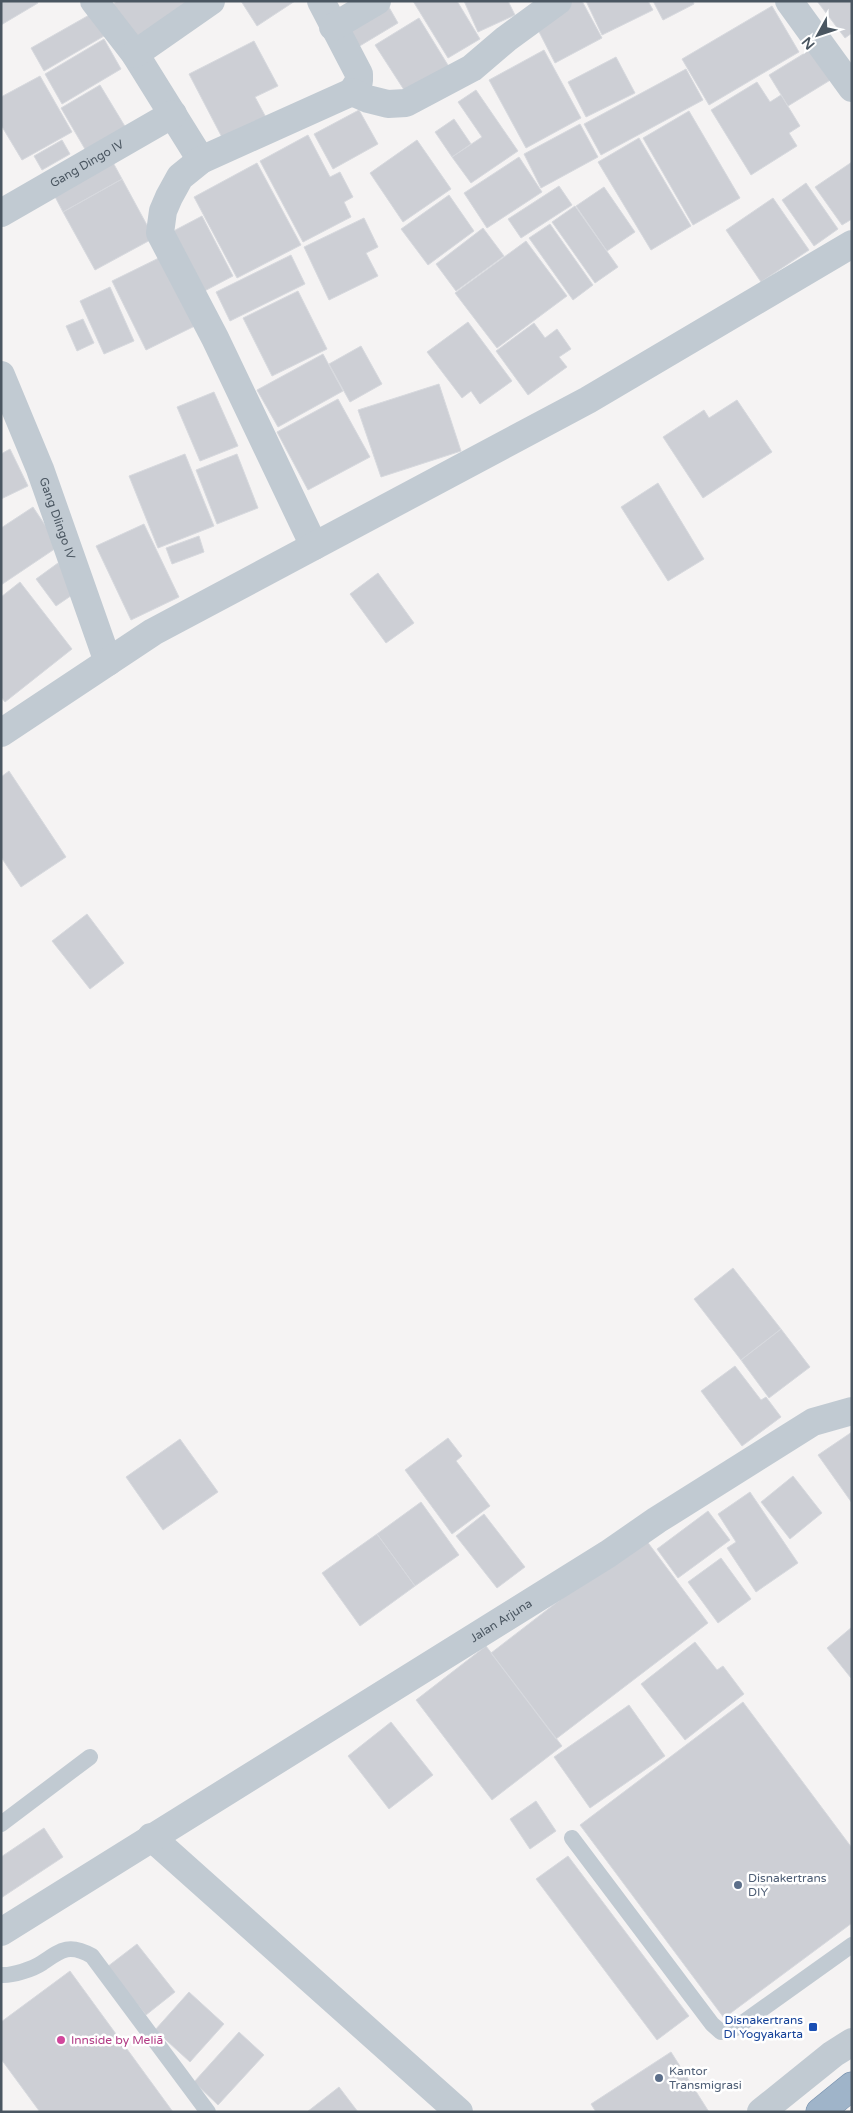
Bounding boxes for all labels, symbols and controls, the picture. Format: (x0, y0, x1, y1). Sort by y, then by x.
north arrow (793, 10, 843, 60)
text: N (798, 33, 819, 53)
street label: Gang Dingo IV (47, 137, 127, 190)
street label: Gang Dlingo IV (36, 475, 78, 562)
street label: Jalan Arjuna (467, 1596, 535, 1645)
place label: Disnakertrans DIY (748, 1871, 827, 1899)
marker: Disnakertrans DIY (732, 1879, 744, 1891)
place label: Disnakertrans DI Yogyakarta (724, 2013, 803, 2041)
marker: Disnakertrans DI Yogyakarta (807, 2021, 819, 2033)
place label: Innside by Meliã (71, 2033, 163, 2047)
marker: Innside by Meliã (55, 2034, 67, 2046)
place label: Kantor Transmigrasi (669, 2064, 742, 2092)
marker: Kantor Transmigrasi (653, 2072, 665, 2084)

